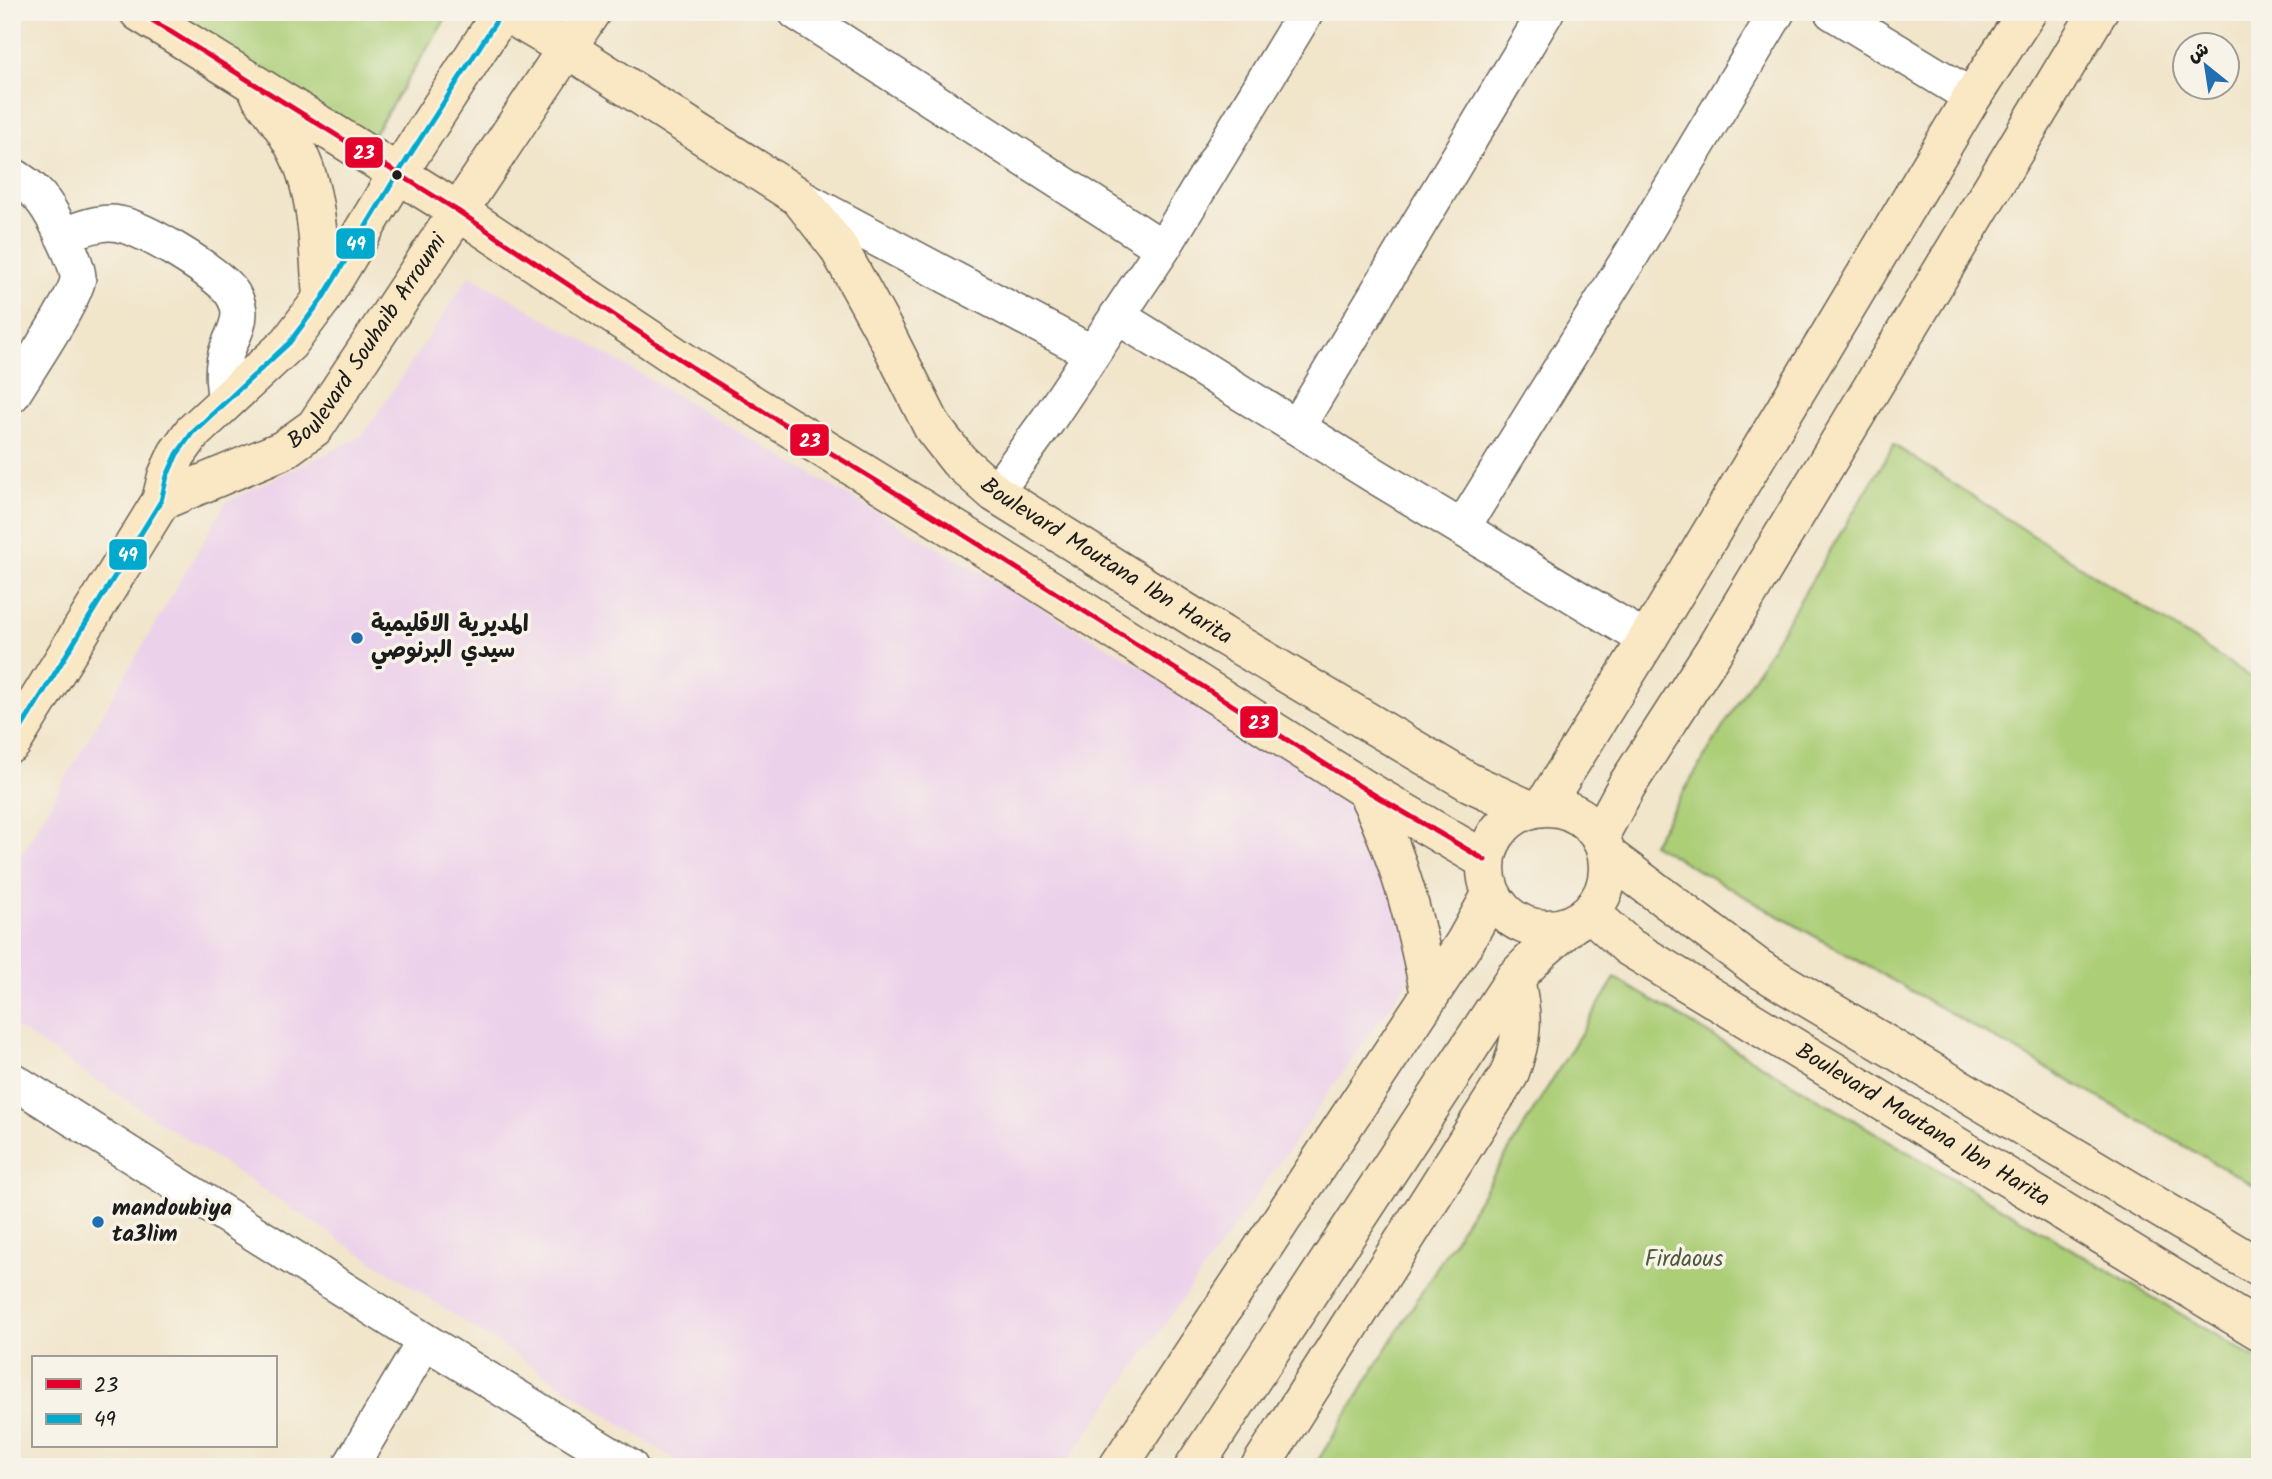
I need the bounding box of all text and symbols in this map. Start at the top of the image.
north arrow [2170,32,2240,102]
text: ش [2182,35,2215,71]
line badge: 23 [344,136,384,169]
text: 23 [353,139,375,169]
unlabelled marker [390,168,404,182]
street label: Boulevard Souhaib Arroumi [280,225,458,459]
line badge: 49 [335,227,376,260]
text: 49 [346,230,366,260]
line badge: 23 [789,423,830,457]
text: 23 [799,427,821,457]
street label: Boulevard Moutana Ibn Harita [971,469,1239,655]
line badge: 49 [108,538,148,571]
text: 49 [118,541,138,571]
place label: المديرية الاقليمية سيدي البرنوصي [371,607,529,670]
marker: المديرية الاقليمية سيدي البرنوصي [349,630,365,646]
line badge: 23 [1239,705,1279,739]
text: 23 [1248,709,1270,739]
street label: Boulevard Moutana Ibn Harita [1788,1034,2057,1217]
place label: mandoubiya ta3lim [112,1191,232,1253]
marker: mandoubiya ta3lim [90,1214,106,1230]
park label: Firdaous [1645,1242,1724,1278]
legend [32,1356,276,1448]
text: 23 [94,1370,118,1403]
text: 49 [94,1404,116,1437]

